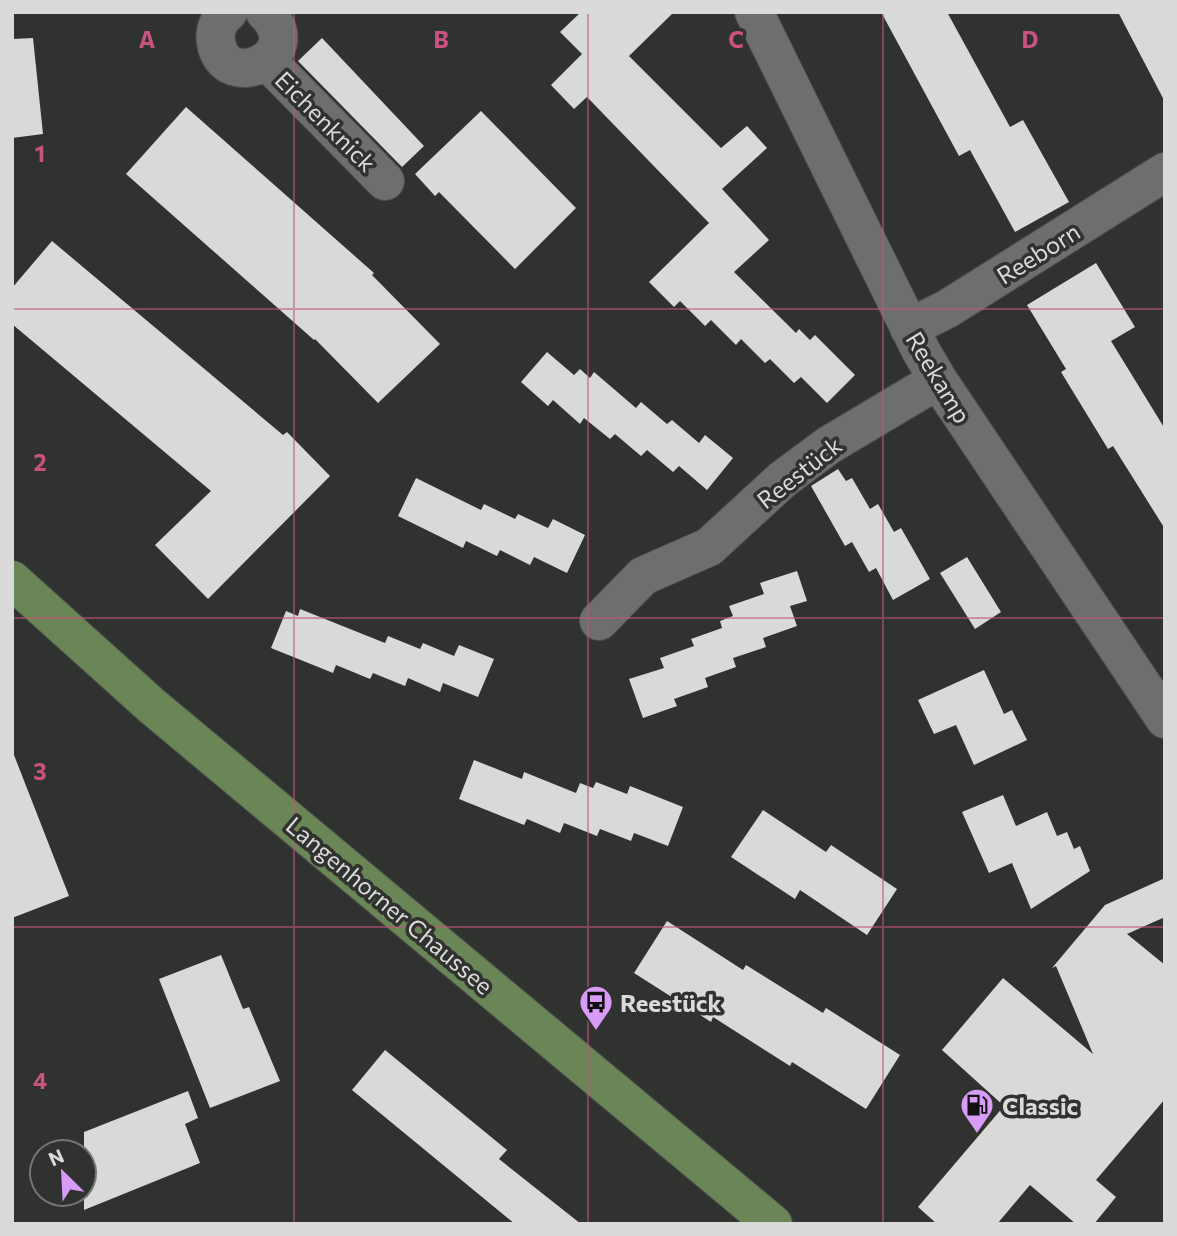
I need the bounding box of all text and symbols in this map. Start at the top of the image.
text: A [139,25,156,53]
text: B [433,25,449,53]
text: C [728,25,744,53]
text: D [1022,25,1039,53]
street label: Eichenknick [270,65,382,177]
text: 1 [35,139,45,167]
street label: Reeborn [991,216,1085,290]
street label: Reekamp [900,326,978,428]
street label: Reestück [751,430,847,514]
text: 2 [33,448,47,476]
text: 3 [33,757,47,785]
street label: Langenhorner Chaussee [281,810,499,1000]
bus stop icon: Reestück [577,983,615,1032]
place label: Reestück [620,988,721,1017]
text: 4 [33,1066,47,1094]
fuel station icon: Classic [958,1086,996,1135]
place label: Classic [1002,1091,1078,1120]
north arrow [28,1138,98,1208]
text: N [45,1144,67,1170]

